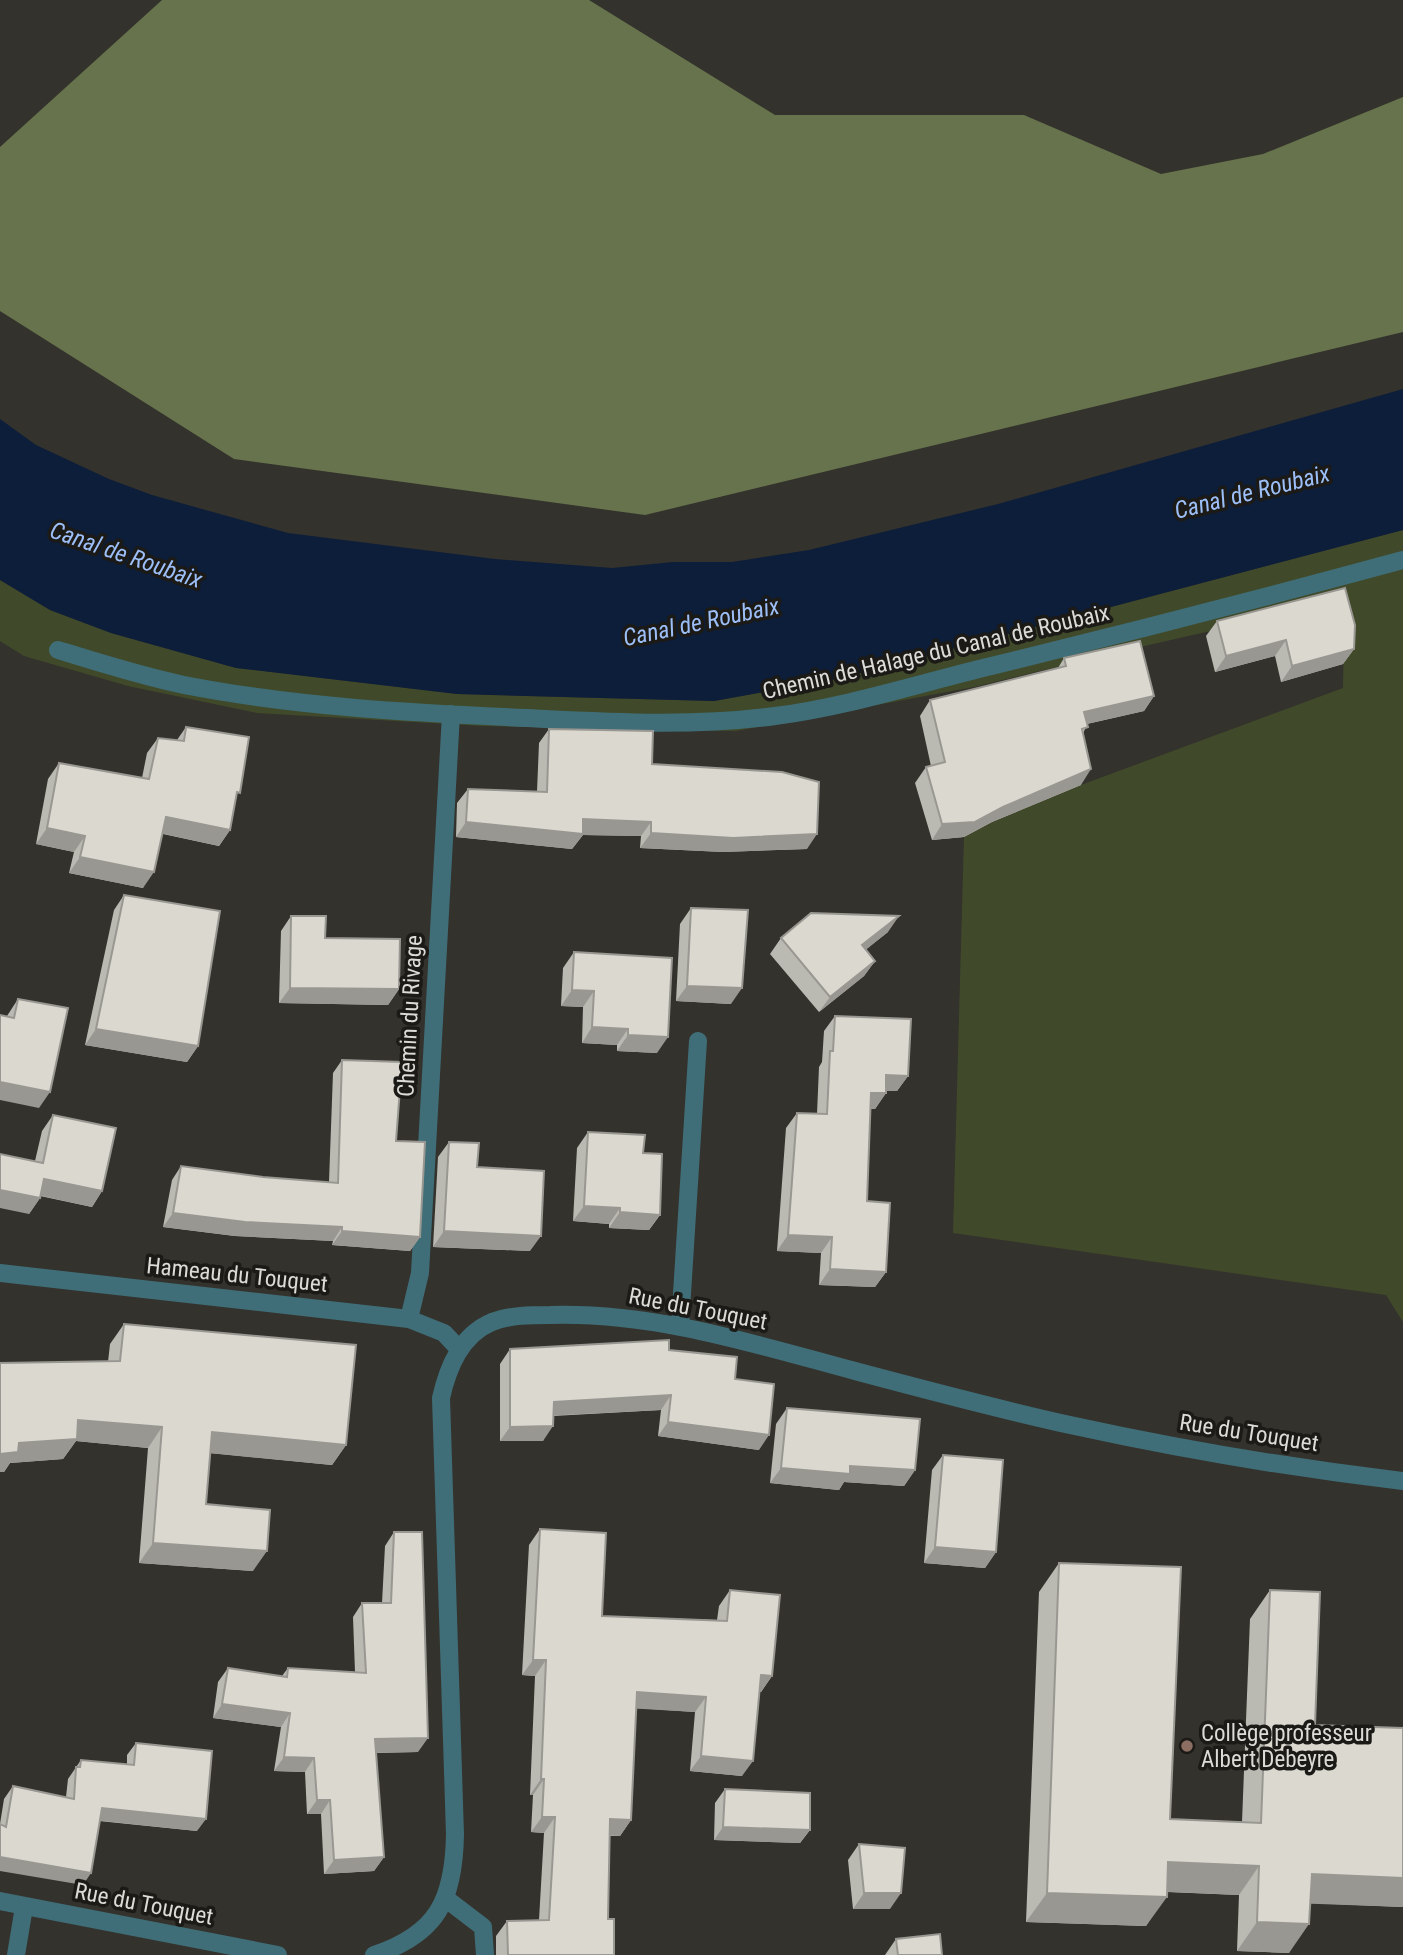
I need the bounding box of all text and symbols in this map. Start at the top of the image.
water label: Canal de Roubaix [1171,459,1333,525]
water label: Canal de Roubaix [46,516,206,594]
water label: Canal de Roubaix [620,592,782,652]
street label: Chemin de Halage du Canal de Roubaix [760,599,1112,705]
street label: Chemin du Rivage [392,934,428,1098]
street label: Hameau du Touquet [145,1252,329,1298]
street label: Rue du Touquet [626,1282,770,1336]
street label: Rue du Touquet [1178,1409,1320,1457]
place label: Collège professeur Albert Debeyre [1201,1720,1372,1773]
marker: Collège professeur Albert Debeyre [1179,1738,1195,1754]
street label: Rue du Touquet [72,1877,216,1931]

